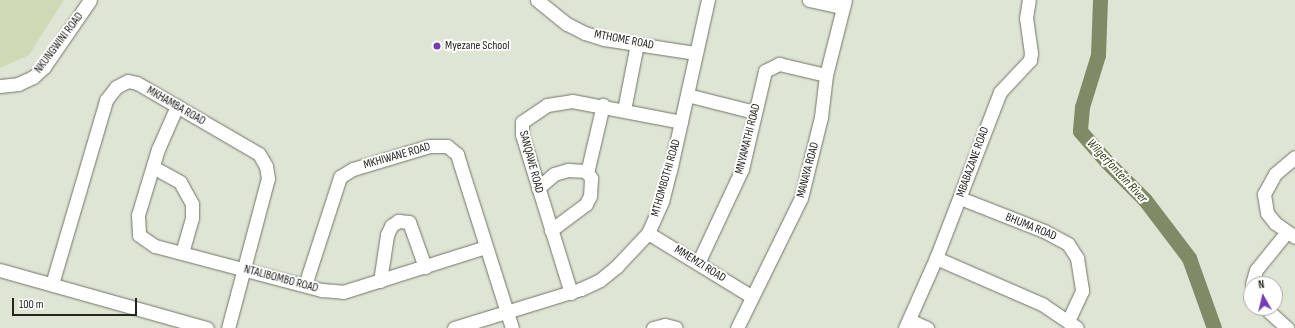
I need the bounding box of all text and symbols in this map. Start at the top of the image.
street label: NKUNGWINI ROAD [31,10,87,76]
street label: MTHOME ROAD [593,27,655,53]
place label: Myezane School [445,39,510,53]
marker: Myezane School [432,41,442,51]
street label: MKHAMBA ROAD [144,83,208,129]
street label: MNYAMATHI ROAD [732,102,764,176]
street label: MBABAZANE ROAD [954,125,992,199]
street label: SANQAWE ROAD [516,129,546,195]
water label: Wilgerfontein River [1083,136,1151,206]
street label: MTHOMBOTHI ROAD [648,138,684,218]
street label: MKHIWANE ROAD [362,140,432,172]
street label: MANAYA ROAD [794,141,822,199]
street label: BHUMA ROAD [1003,210,1059,244]
street label: MMEMZI ROAD [672,243,728,285]
street label: NTALIBOMBO ROAD [242,262,320,296]
north arrow [1243,276,1283,316]
text: N [1258,278,1265,291]
scale bar [14,290,139,316]
text: 100 m [19,297,44,312]

